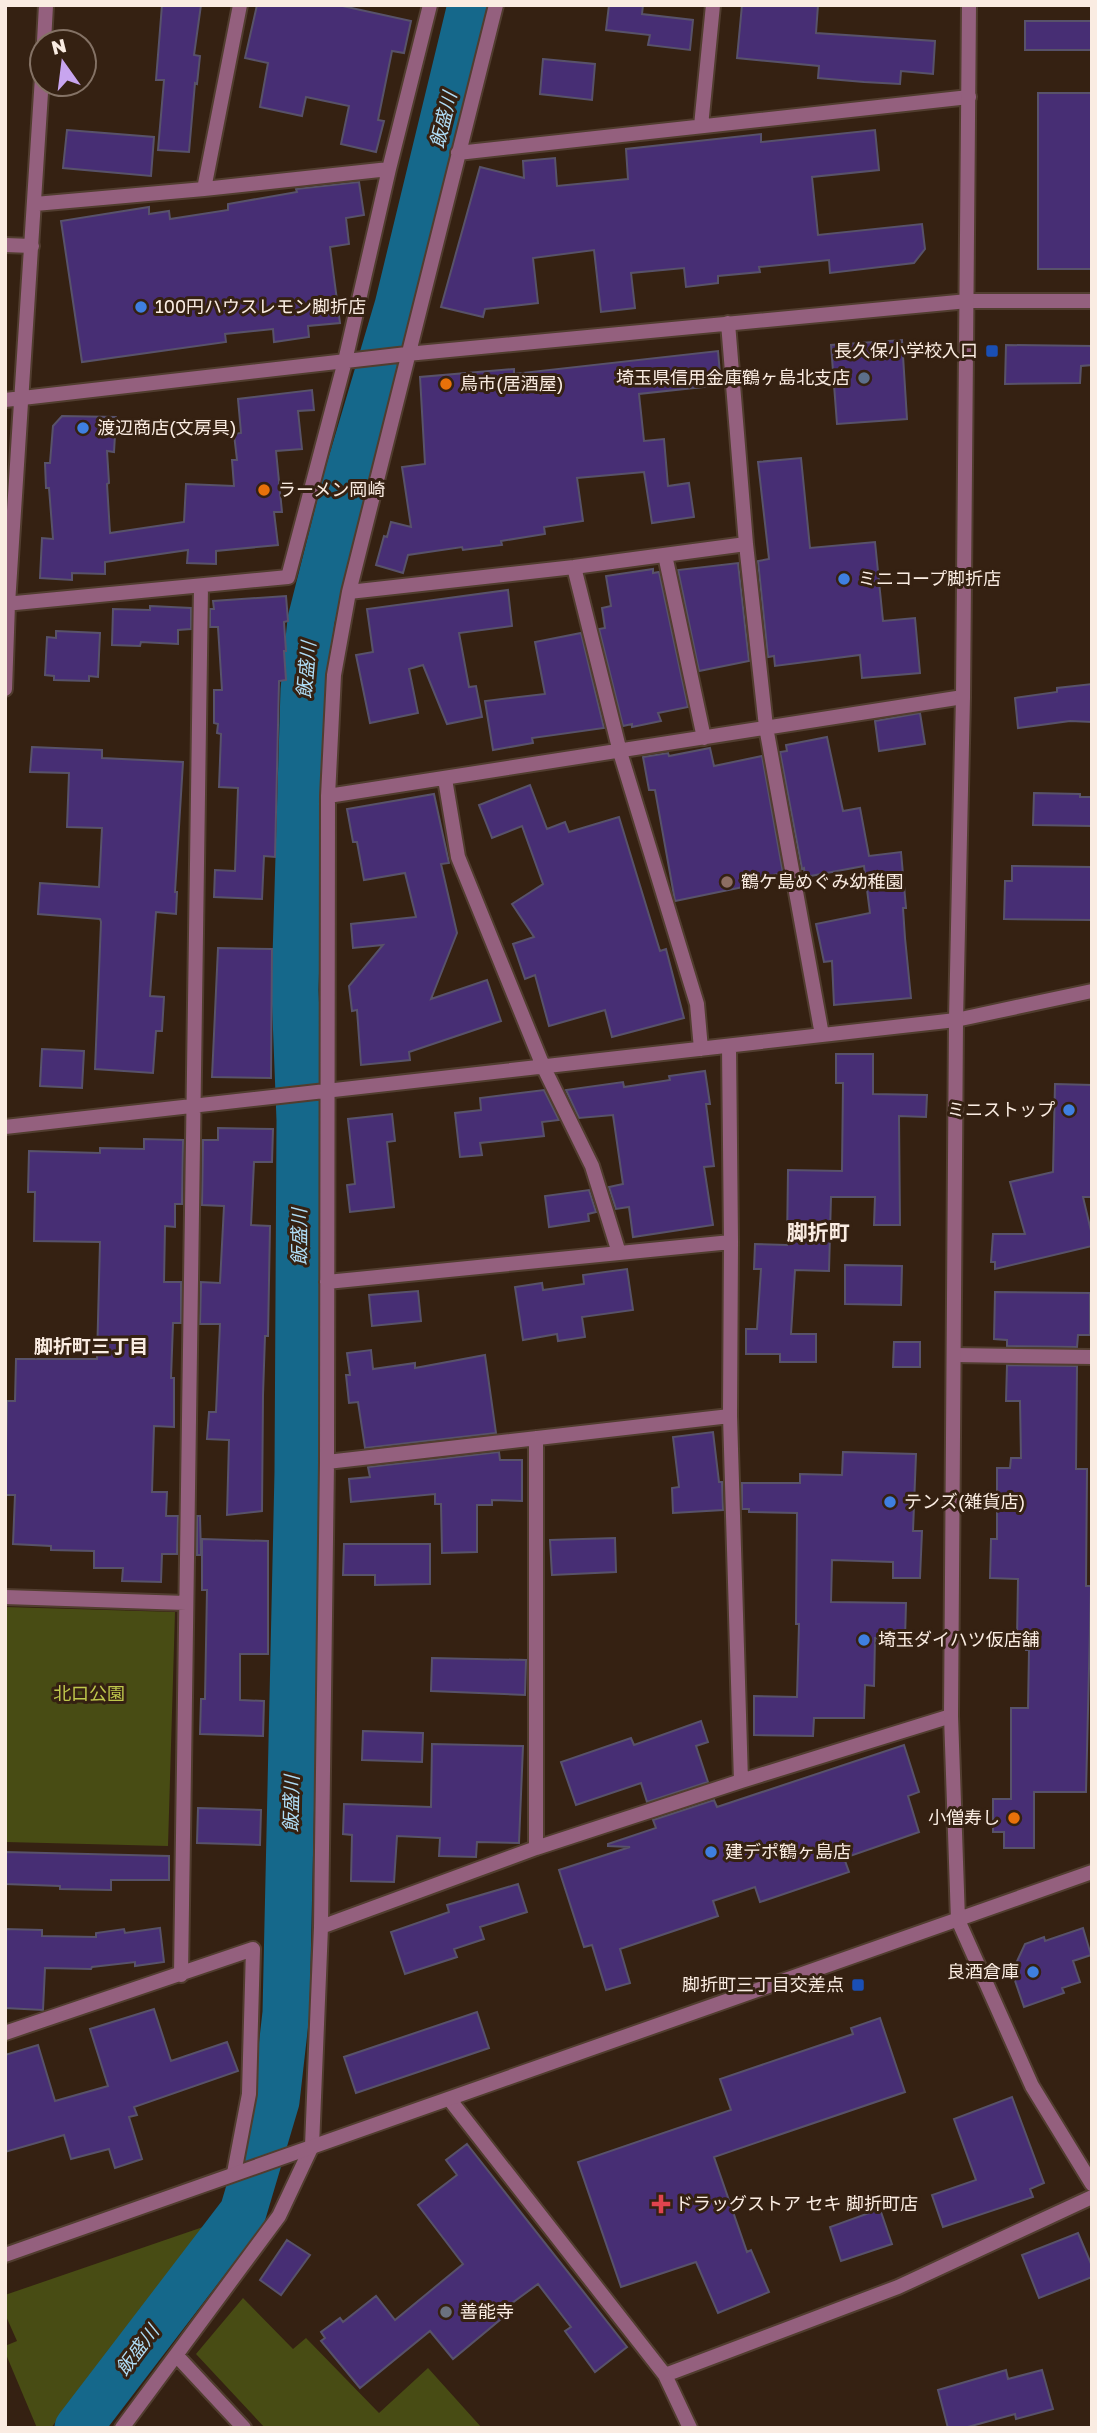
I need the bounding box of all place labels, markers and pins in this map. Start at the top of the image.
place label: 100円ハウスレモン脚折店 [155,295,366,317]
marker: 100円ハウスレモン脚折店 [133,299,149,315]
place label: 長久保小学校入口 [834,339,978,361]
marker: 長久保小学校入口 [984,343,1000,359]
place label: 埼玉県信用金庫鶴ヶ島北支店 [616,366,850,388]
marker: 埼玉県信用金庫鶴ヶ島北支店 [856,370,872,386]
place label: 鳥市(居酒屋) [460,372,564,394]
marker: 鳥市(居酒屋) [438,376,454,392]
place label: 渡辺商店(文房具) [97,416,237,438]
marker: 渡辺商店(文房具) [75,420,91,436]
place label: ラーメン岡崎 [278,478,385,500]
marker: ラーメン岡崎 [256,482,272,498]
place label: ミニコープ脚折店 [858,567,1001,589]
marker: ミニコープ脚折店 [836,571,852,587]
place label: 鶴ケ島めぐみ幼稚園 [741,870,904,892]
marker: 鶴ケ島めぐみ幼稚園 [719,874,735,890]
place label: ミニストップ [947,1098,1055,1120]
marker: ミニストップ [1061,1102,1077,1118]
place label: テンズ(雑貨店) [904,1490,1025,1512]
marker: テンズ(雑貨店) [882,1494,898,1510]
place label: 埼玉ダイハツ仮店舗 [878,1628,1040,1650]
marker: 埼玉ダイハツ仮店舗 [856,1632,872,1648]
place label: 小僧寿し [928,1806,1000,1828]
marker: 小僧寿し [1006,1810,1022,1826]
place label: 建デポ鶴ヶ島店 [725,1840,851,1862]
marker: 建デポ鶴ヶ島店 [703,1844,719,1860]
place label: 良酒倉庫 [947,1960,1019,1982]
marker: 良酒倉庫 [1025,1964,1041,1980]
place label: 脚折町三丁目交差点 [682,1973,844,1995]
marker: 脚折町三丁目交差点 [850,1977,866,1993]
place label: ドラッグストア セキ 脚折町店 [675,2192,918,2214]
marker: ドラッグストア セキ 脚折町店 [653,2196,669,2212]
place label: 善能寺 [460,2300,514,2322]
marker: 善能寺 [438,2304,454,2320]

